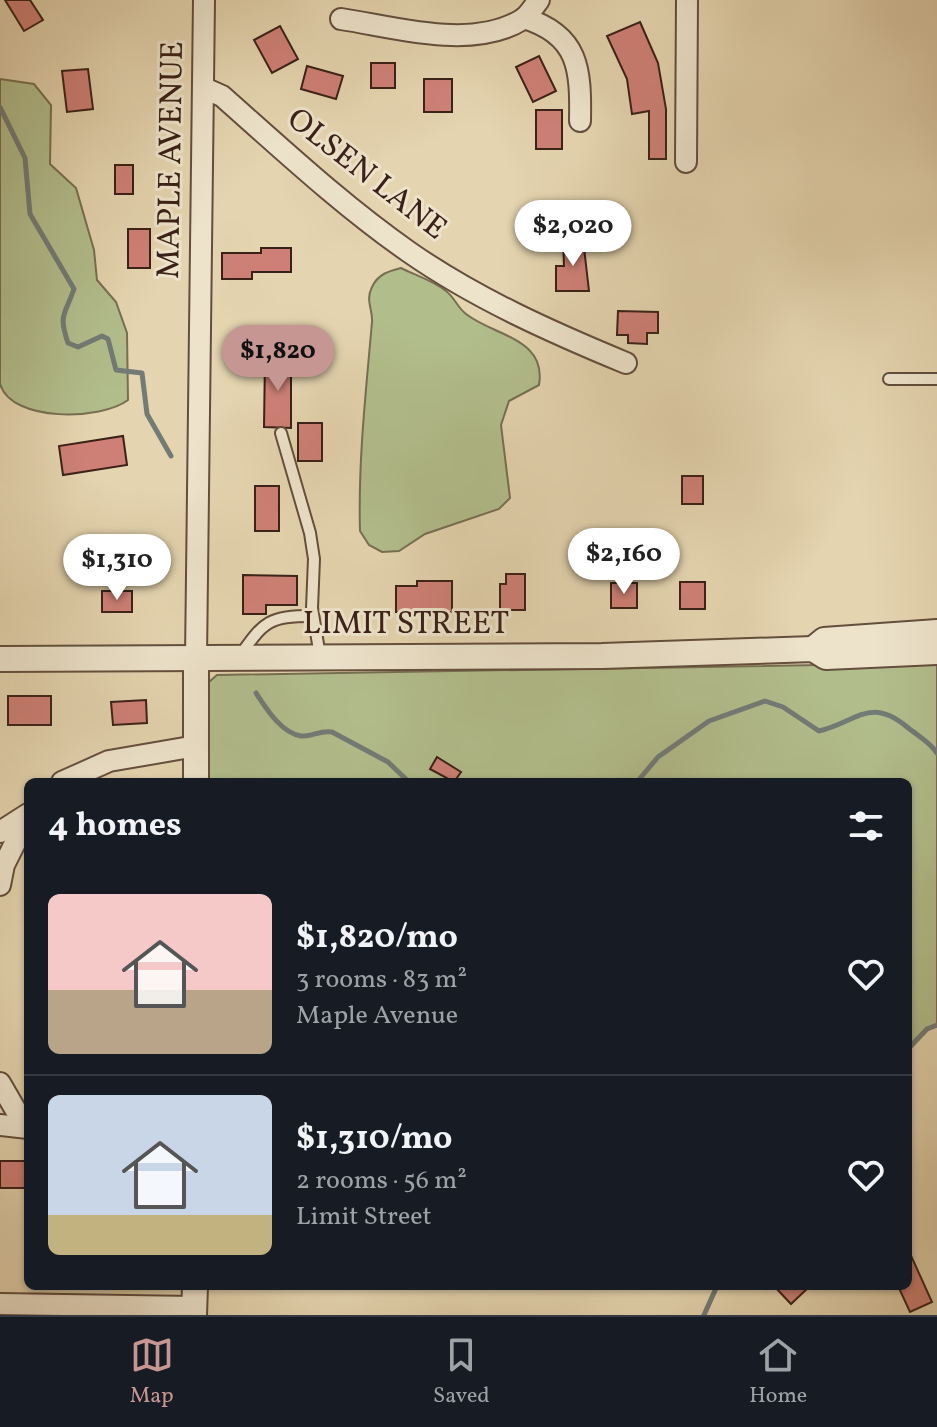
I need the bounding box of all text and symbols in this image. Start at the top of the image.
street label: MAPLE AVENUE [148,41,196,279]
street label: OLSEN LANE [277,99,455,251]
pin: $2,020 [508,200,638,268]
text: $2,020 [533,208,613,244]
pin: $1,820 [213,325,343,393]
text: $1,820 [240,333,316,369]
pin: $2,160 [559,528,689,596]
pin: $1,310 [52,534,182,602]
text: $2,160 [586,536,662,572]
text: $1,310 [81,542,153,578]
street label: LIMIT STREET [303,603,509,647]
text: 4 homes [48,803,182,850]
icon: filters [844,804,888,848]
text: $1,820/mo [296,915,458,962]
icon: home [112,926,208,1022]
icon: heart [844,952,888,996]
text: 3 rooms · 83 m² [296,962,467,998]
text: Maple Avenue [296,998,458,1034]
text: $1,310/mo [296,1116,453,1163]
icon: home [112,1127,208,1223]
icon: heart [844,1153,888,1197]
text: 2 rooms · 56 m² [296,1163,467,1199]
text: Limit Street [296,1199,432,1235]
tab: Map [130,1333,174,1412]
tab: Saved [433,1333,490,1412]
tab: Home [749,1333,807,1412]

